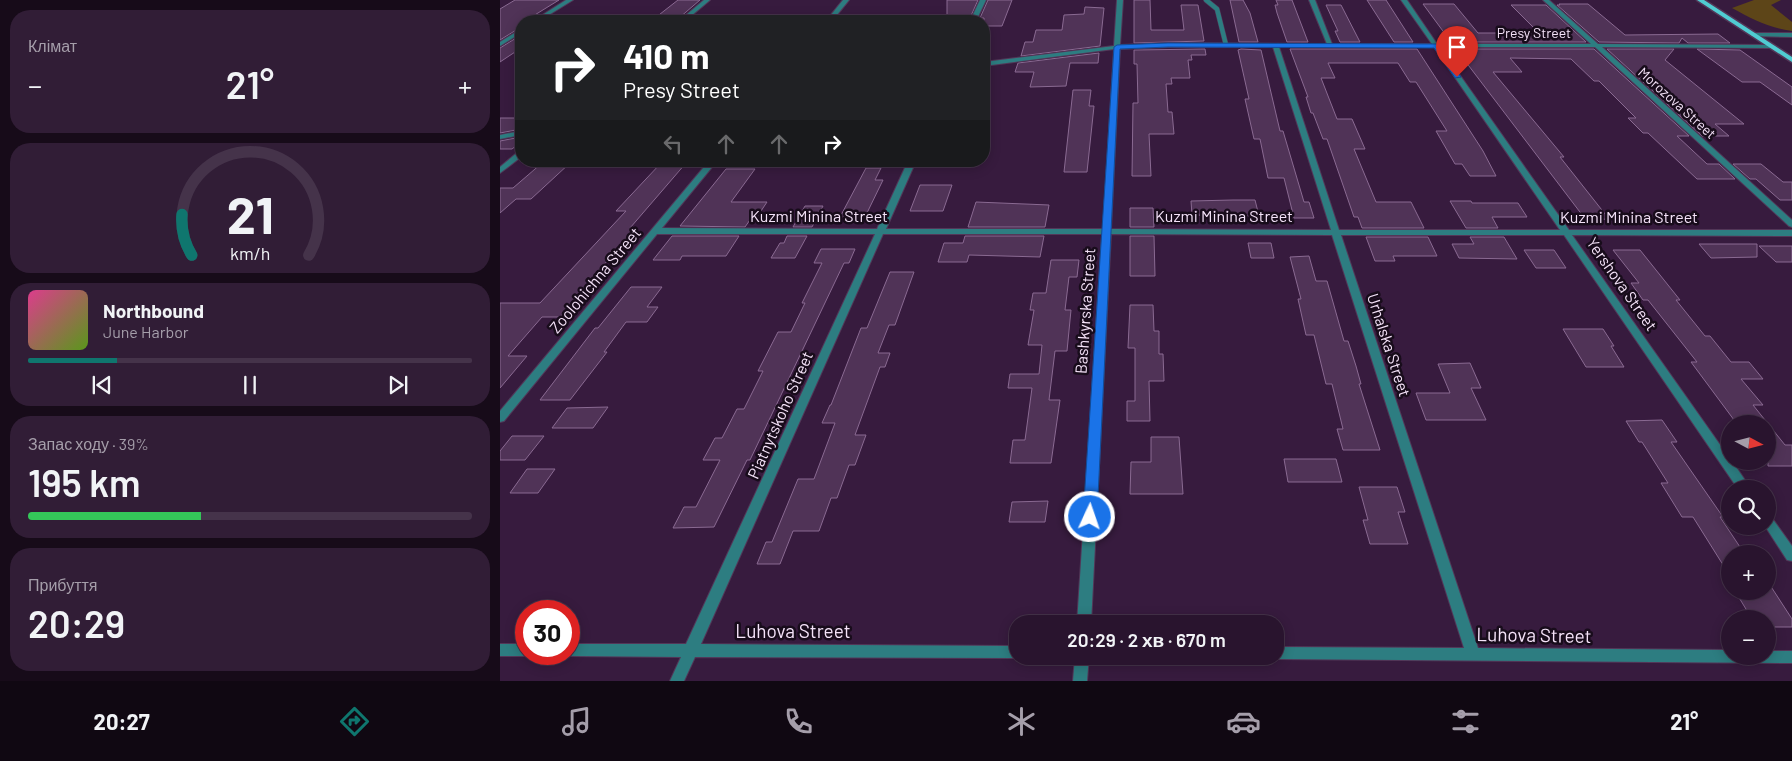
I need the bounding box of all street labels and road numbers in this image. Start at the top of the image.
street label: Presy Street [1497,24,1571,41]
street label: Morozova Street [1635,63,1720,142]
street label: Kuzmi Minina Street [750,206,888,225]
street label: Kuzmi Minina Street [1155,206,1293,225]
street label: Kuzmi Minina Street [1560,207,1698,226]
street label: Zoolohichna Street [545,223,644,336]
street label: Yershova Street [1583,233,1662,334]
street label: Bashkyrska Street [1071,247,1098,375]
street label: Urhalska Street [1364,291,1415,399]
street label: Piatnytskoho Street [743,348,816,481]
street label: Luhova Street [735,619,851,642]
street label: Luhova Street [1476,622,1592,647]

